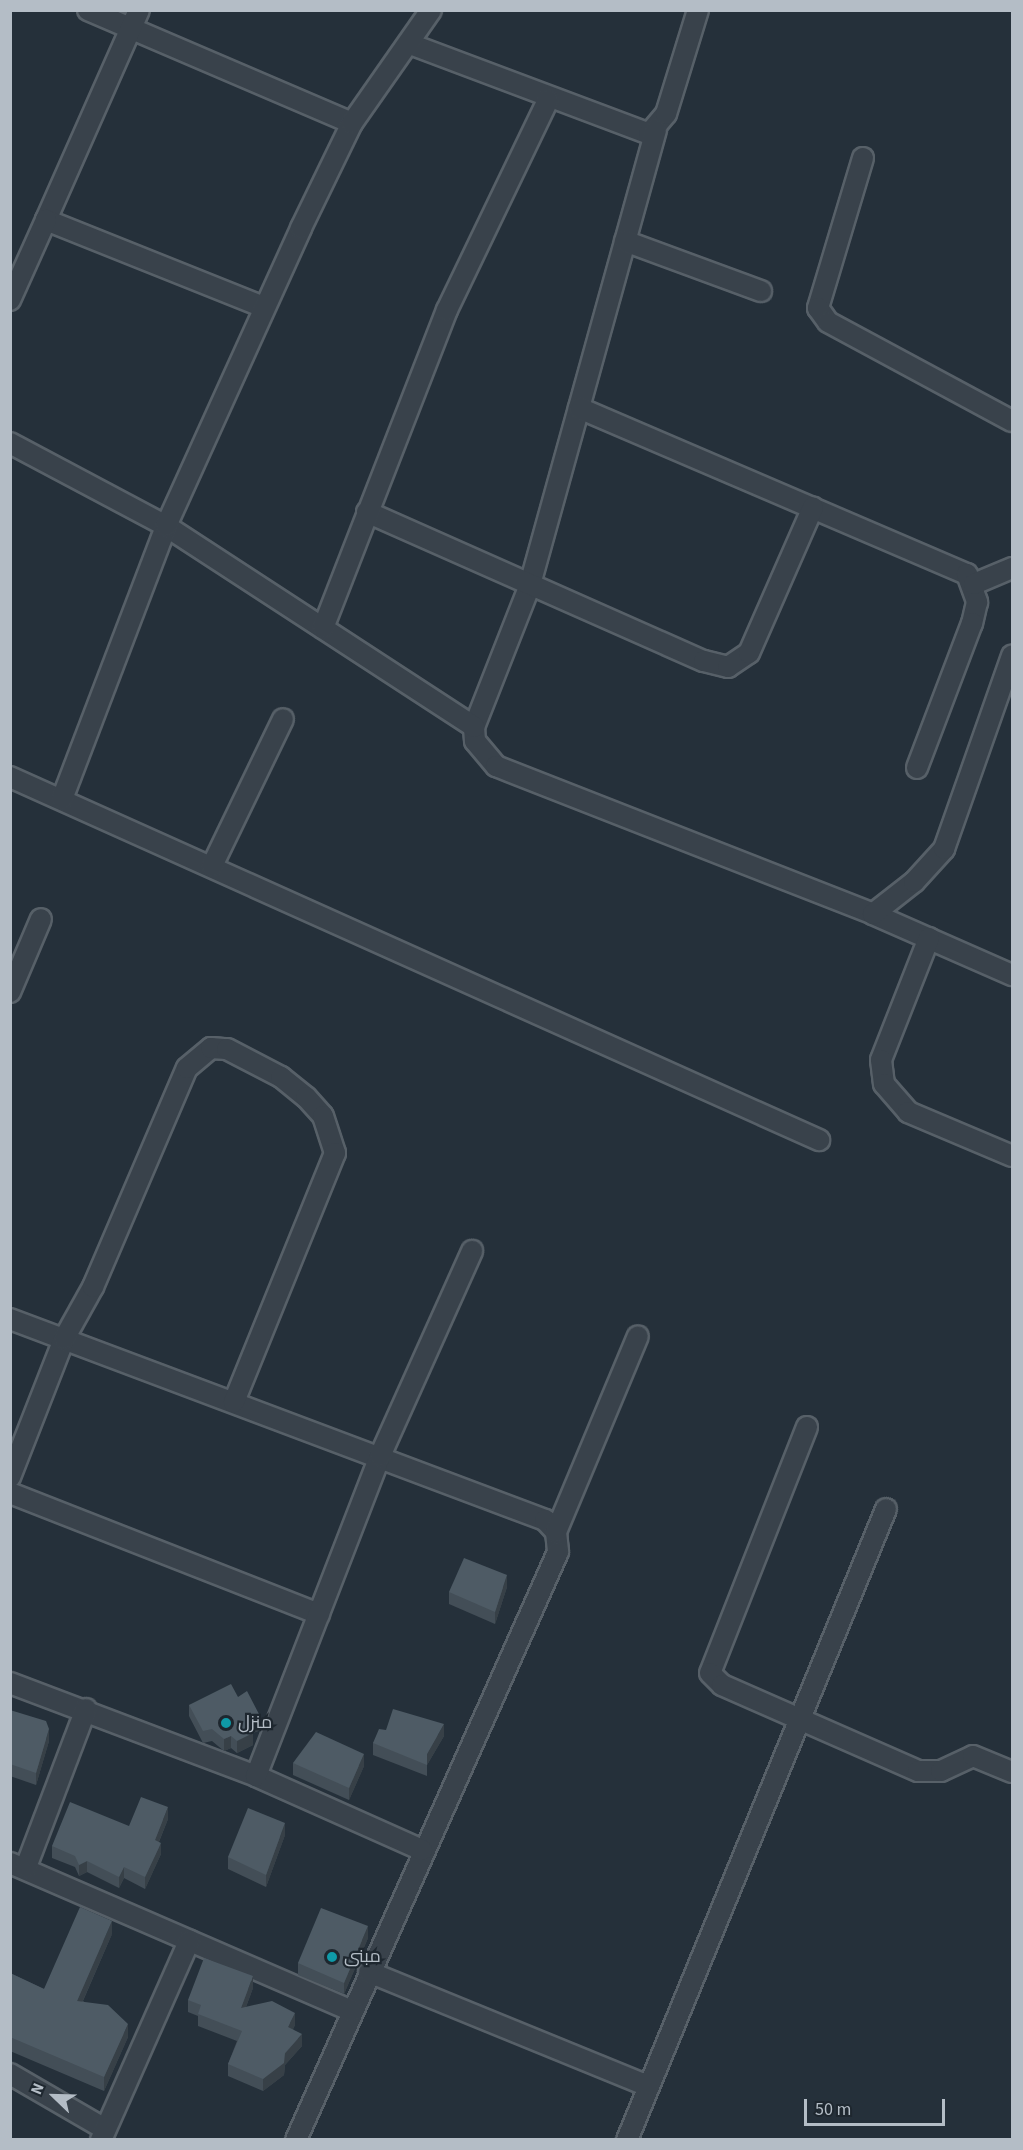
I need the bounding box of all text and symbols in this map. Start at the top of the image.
place label: منزل [238,1712,272,1734]
marker: منزل [219,1716,233,1730]
place label: مبنى [344,1946,381,1968]
marker: مبنى [325,1950,339,1964]
north arrow [24,2066,84,2126]
text: N [25,2080,50,2098]
scale bar [807,2087,948,2125]
text: 50 m [815,2097,851,2122]

